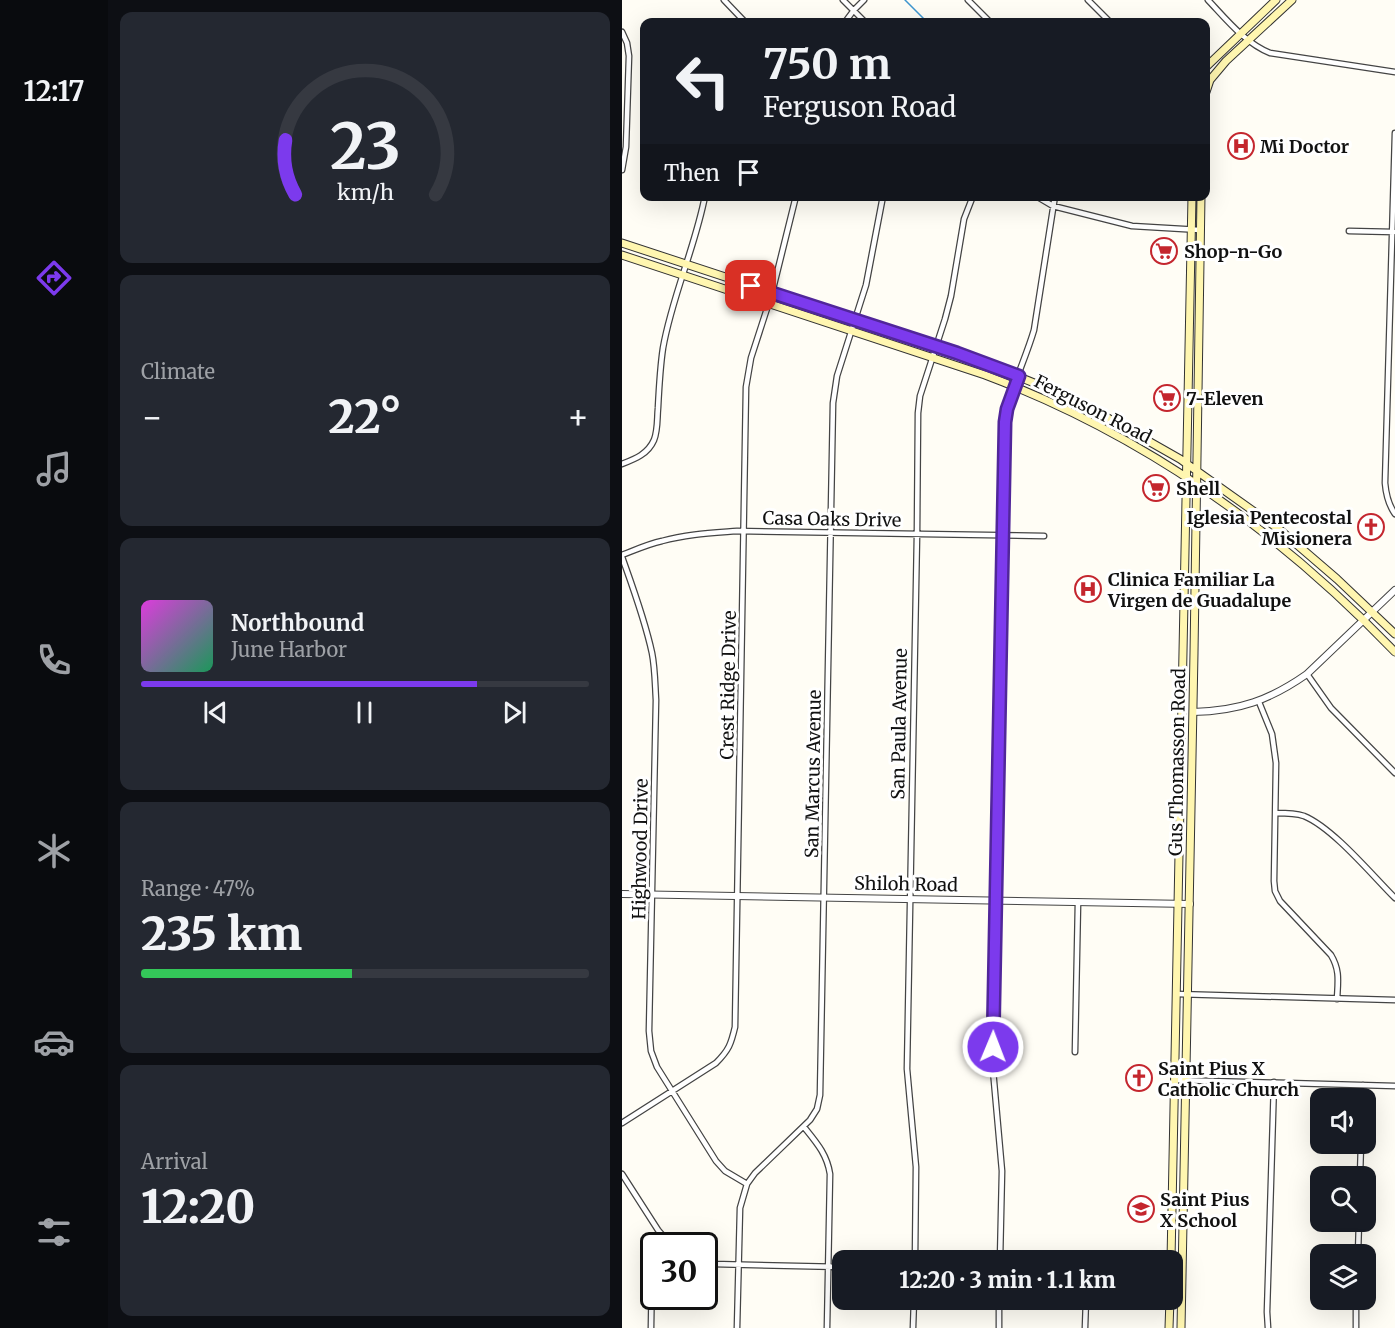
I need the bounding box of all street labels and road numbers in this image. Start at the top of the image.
street label: Ferguson Road [1030,370,1156,449]
street label: Casa Oaks Drive [763,506,901,532]
street label: Crest Ridge Drive [715,610,741,760]
street label: San Paula Avenue [886,648,912,800]
street label: Gus Thomasson Road [1164,668,1190,856]
street label: San Marcus Avenue [800,690,826,858]
street label: Highwood Drive [627,778,653,920]
street label: Shiloh Road [854,872,958,896]

